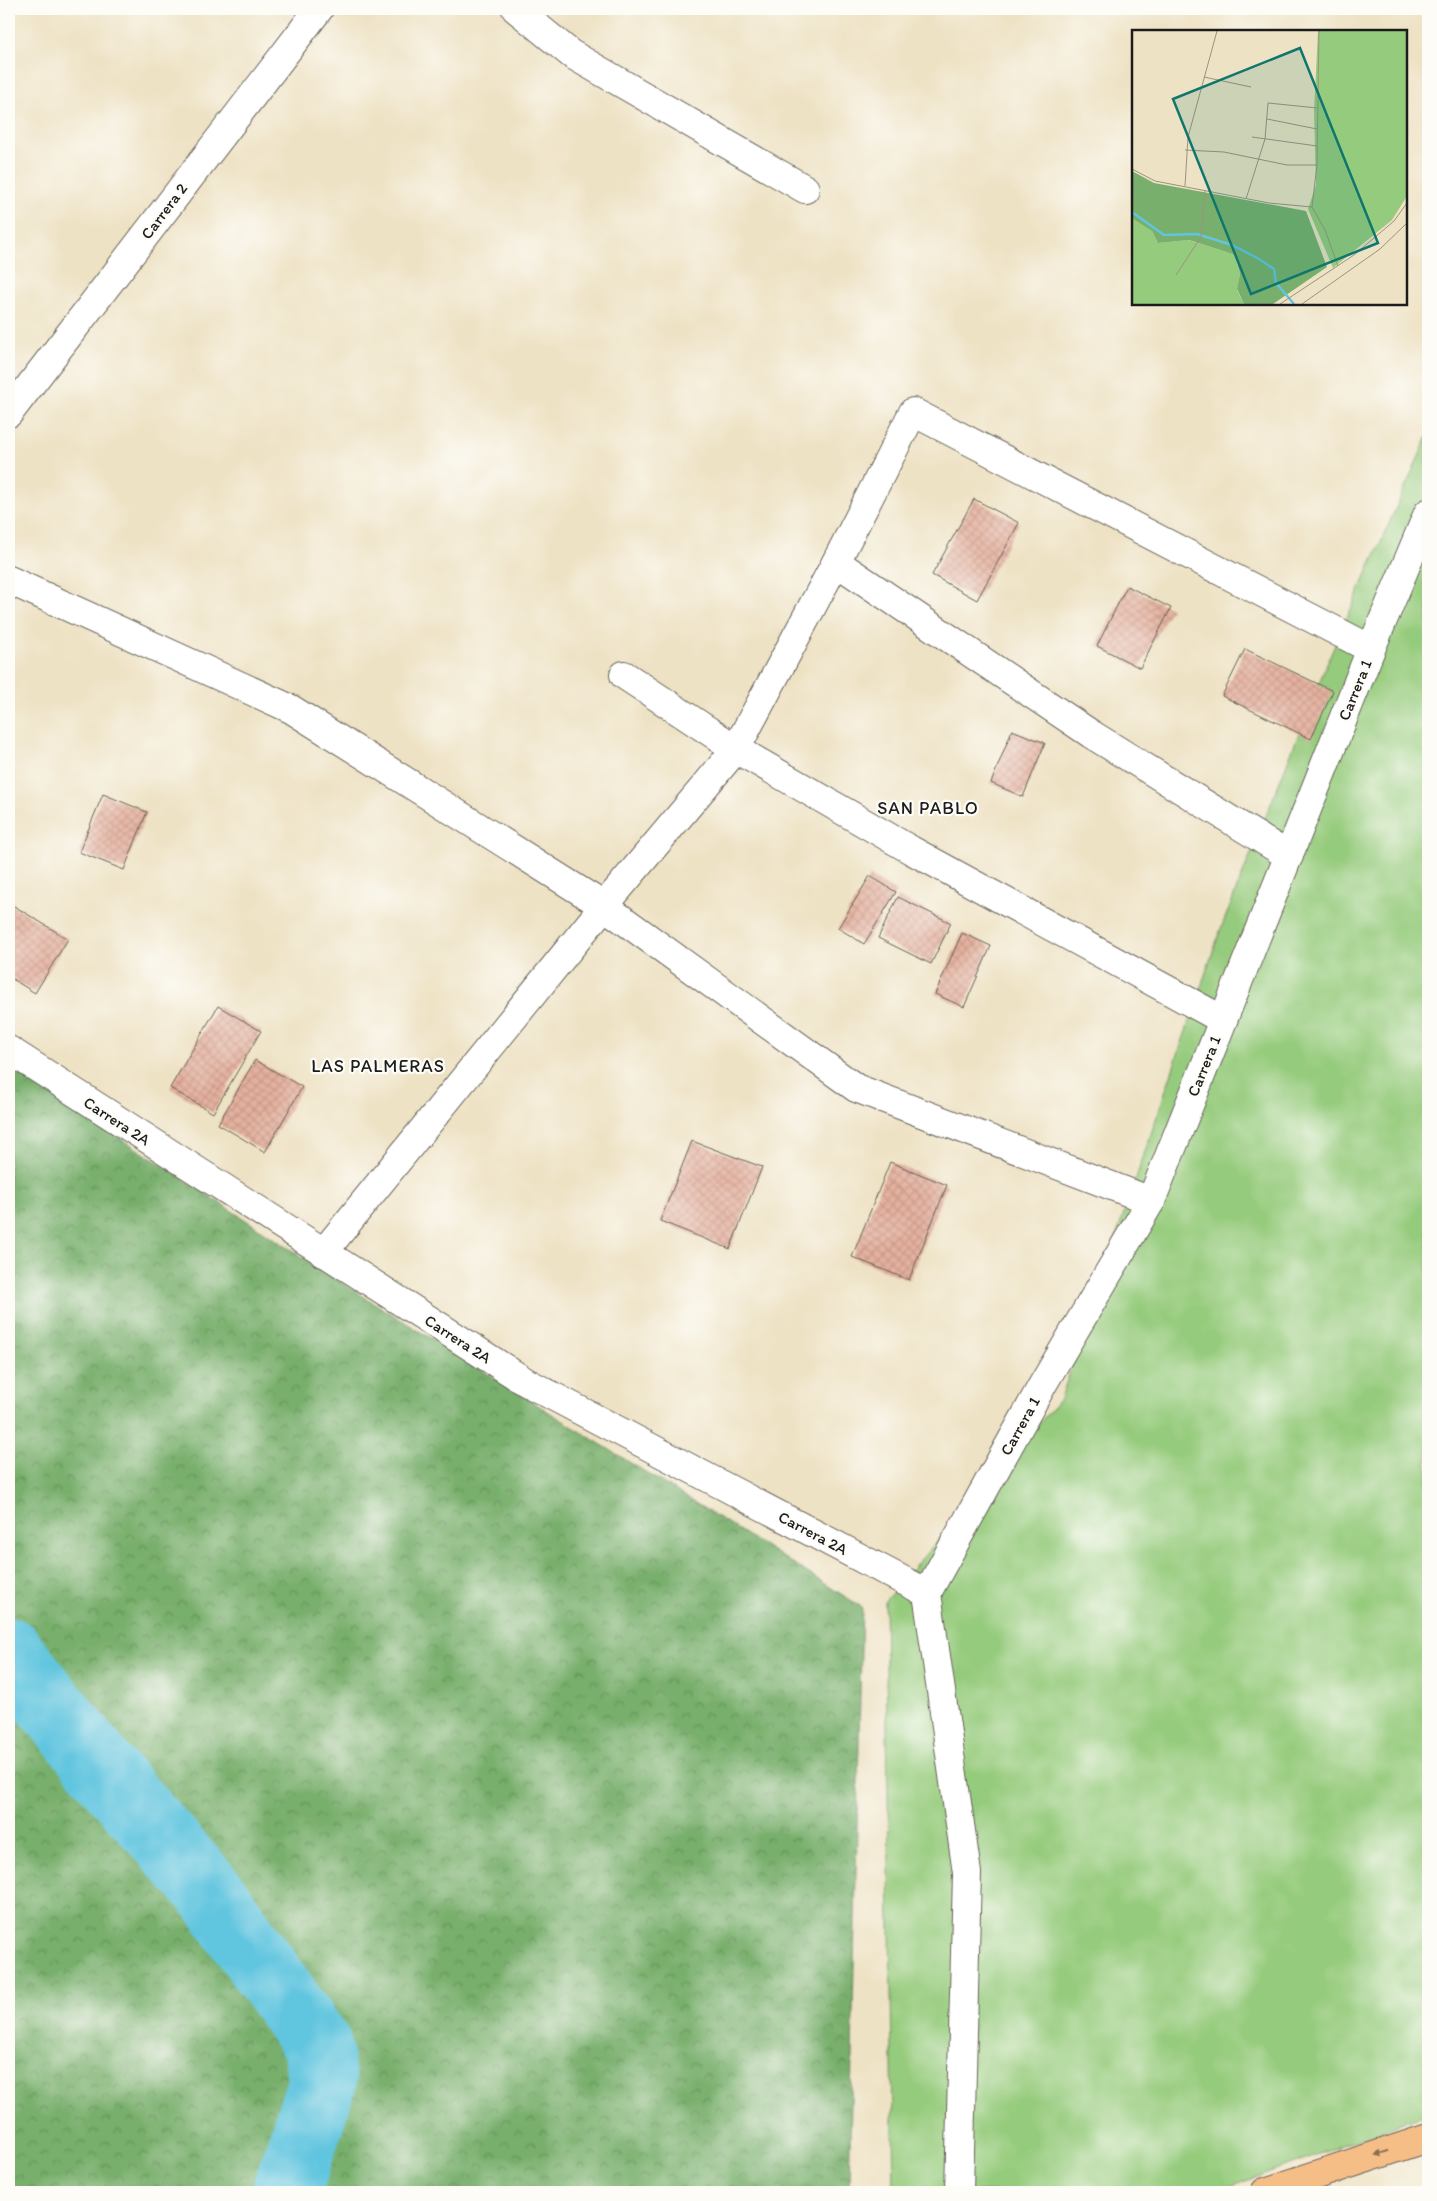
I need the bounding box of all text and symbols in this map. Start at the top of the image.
inset map [1132,30,1407,305]
street label: Carrera 2 [137,179,192,243]
street label: Carrera 1 [1334,656,1376,723]
district label: SAN PABLO [877,797,979,819]
street label: Carrera 1 [1183,1032,1225,1099]
district label: LAS PALMERAS [311,1055,445,1077]
street label: Carrera 2A [80,1092,154,1150]
street label: Carrera 2A [421,1310,495,1368]
street label: Carrera 1 [996,1393,1044,1459]
street label: Carrera 2A [775,1507,851,1559]
one-way arrow [1374,2149,1389,2157]

